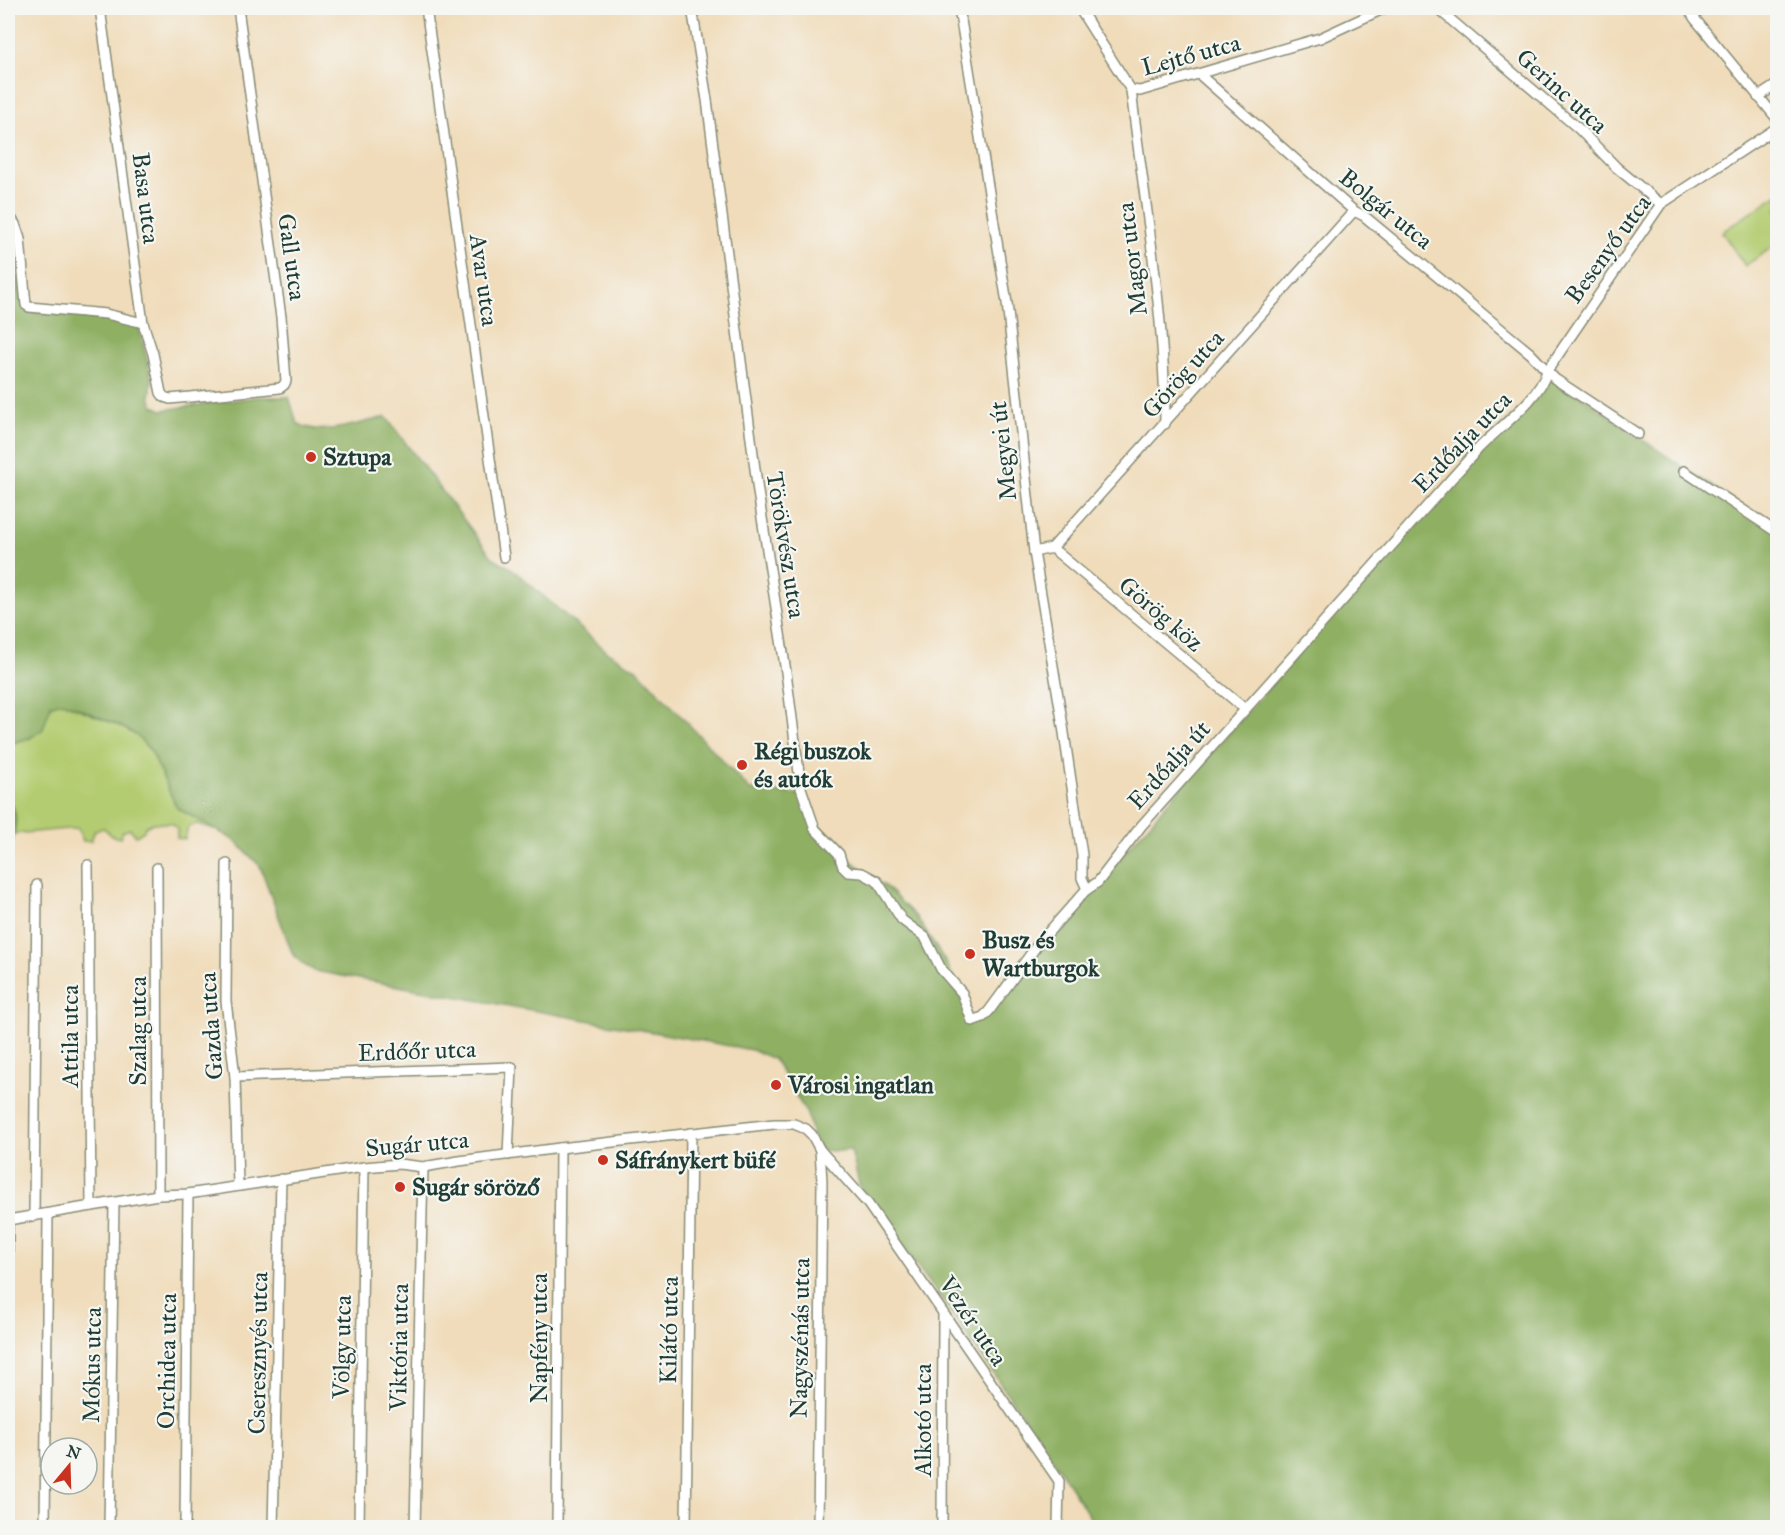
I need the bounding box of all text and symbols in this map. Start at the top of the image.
street label: Lejtő utca [1138,27,1245,83]
street label: Gerinc utca [1510,42,1615,141]
street label: Basa utca [126,151,167,246]
street label: Bolgár utca [1333,162,1439,256]
street label: Besenyő utca [1558,188,1658,309]
street label: Magor utca [1110,200,1154,317]
street label: Gall utca [271,212,313,303]
street label: Avar utca [463,231,505,329]
street label: Görög utca [1135,323,1231,424]
street label: Erdőalja utca [1406,384,1518,499]
street label: Megyei út [983,399,1023,502]
place label: Sztupa [323,442,392,472]
marker: Sztupa [304,450,318,464]
street label: Törökvész utca [760,470,813,621]
street label: Görög köz [1112,570,1210,658]
street label: Erdőalja út [1121,714,1217,816]
place label: Régi buszok és autók [754,736,872,794]
marker: Régi buszok és autók [735,758,749,772]
place label: Busz és Wartburgok [982,925,1100,983]
marker: Busz és Wartburgok [963,947,977,961]
street label: Gazda utca [192,970,230,1081]
street label: Szalag utca [123,975,153,1086]
street label: Attila utca [55,984,85,1088]
street label: Erdőőr utca [357,1034,478,1068]
place label: Városi ingatlan [787,1070,934,1100]
marker: Városi ingatlan [769,1078,783,1092]
street label: Sugár utca [364,1124,471,1163]
place label: Sáfránykert büfé [615,1145,777,1175]
marker: Sáfránykert büfé [596,1153,610,1167]
place label: Sugár söröző [412,1172,540,1202]
marker: Sugár söröző [393,1180,407,1194]
street label: Nagyszénás utca [784,1256,816,1419]
street label: Cseresznyés utca [242,1270,274,1435]
street label: Vezér utca [932,1270,1014,1372]
street label: Napfény utca [524,1272,554,1403]
street label: Kilátó utca [653,1275,685,1384]
street label: Viktória utca [383,1282,415,1412]
street label: Orchidea utca [151,1292,183,1429]
street label: Völgy utca [326,1294,358,1400]
street label: Mókus utca [76,1306,108,1423]
street label: Alkotó utca [908,1362,938,1478]
north arrow [39,1436,99,1496]
text: N [64,1441,84,1464]

